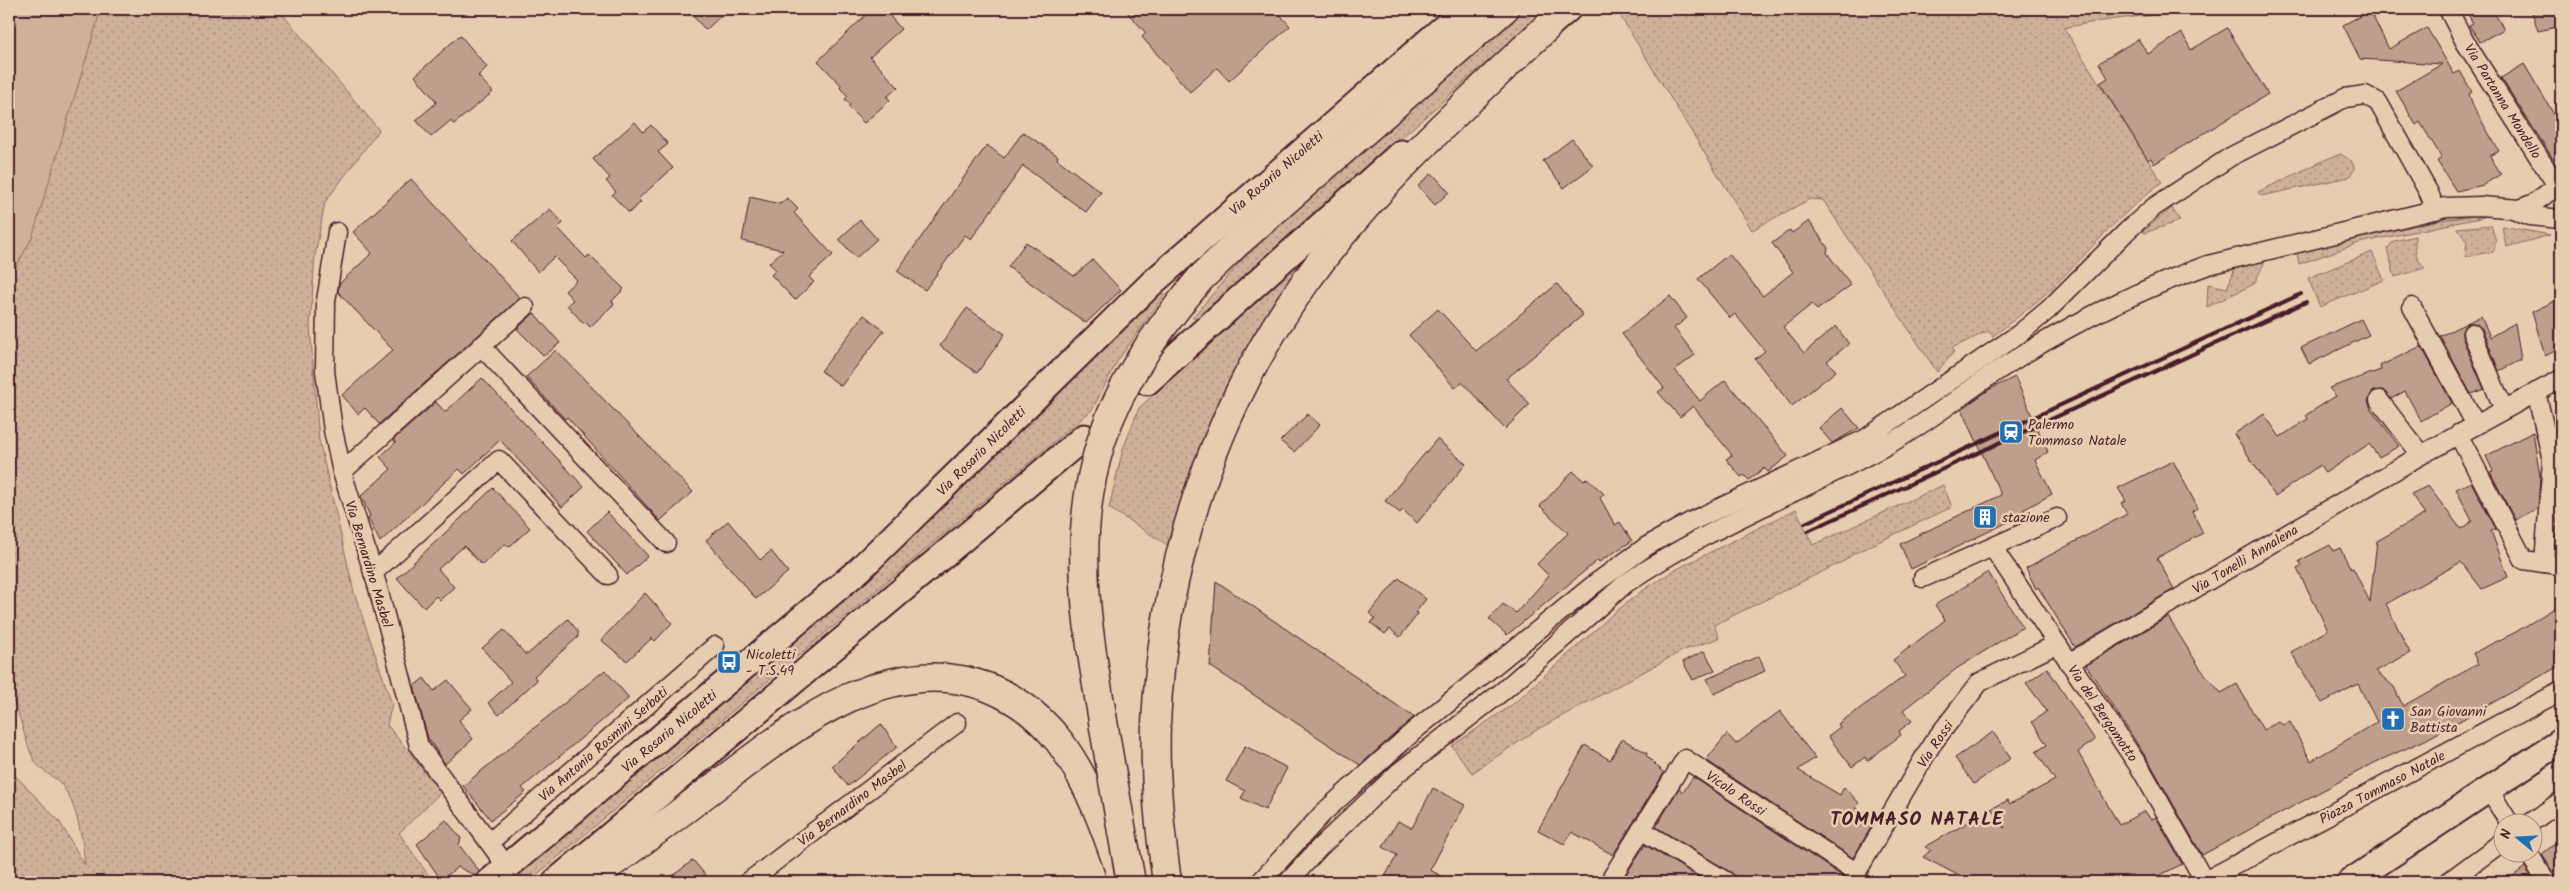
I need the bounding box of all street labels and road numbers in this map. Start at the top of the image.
street label: Via Partanna Mondello [2458,40,2547,163]
street label: Via Rosario Nicoletti [1224,126,1329,221]
street label: Via Rosario Nicoletti [932,401,1032,502]
street label: Via Bernardino Masbel [338,498,398,631]
street label: Via Tonelli Annalena [2188,519,2303,600]
street label: Via del Bergamotto [2061,661,2143,767]
street label: Via Antonio Rosmini Serbati [534,682,674,807]
street label: Via Rosario Nicoletti [617,685,723,779]
street label: Via Rossi [1912,716,1960,773]
street label: Piazza Tommaso Natale [2315,745,2450,831]
street label: Via Bernardino Masbel [793,755,912,852]
street label: Vicolo Rossi [1701,766,1771,822]

